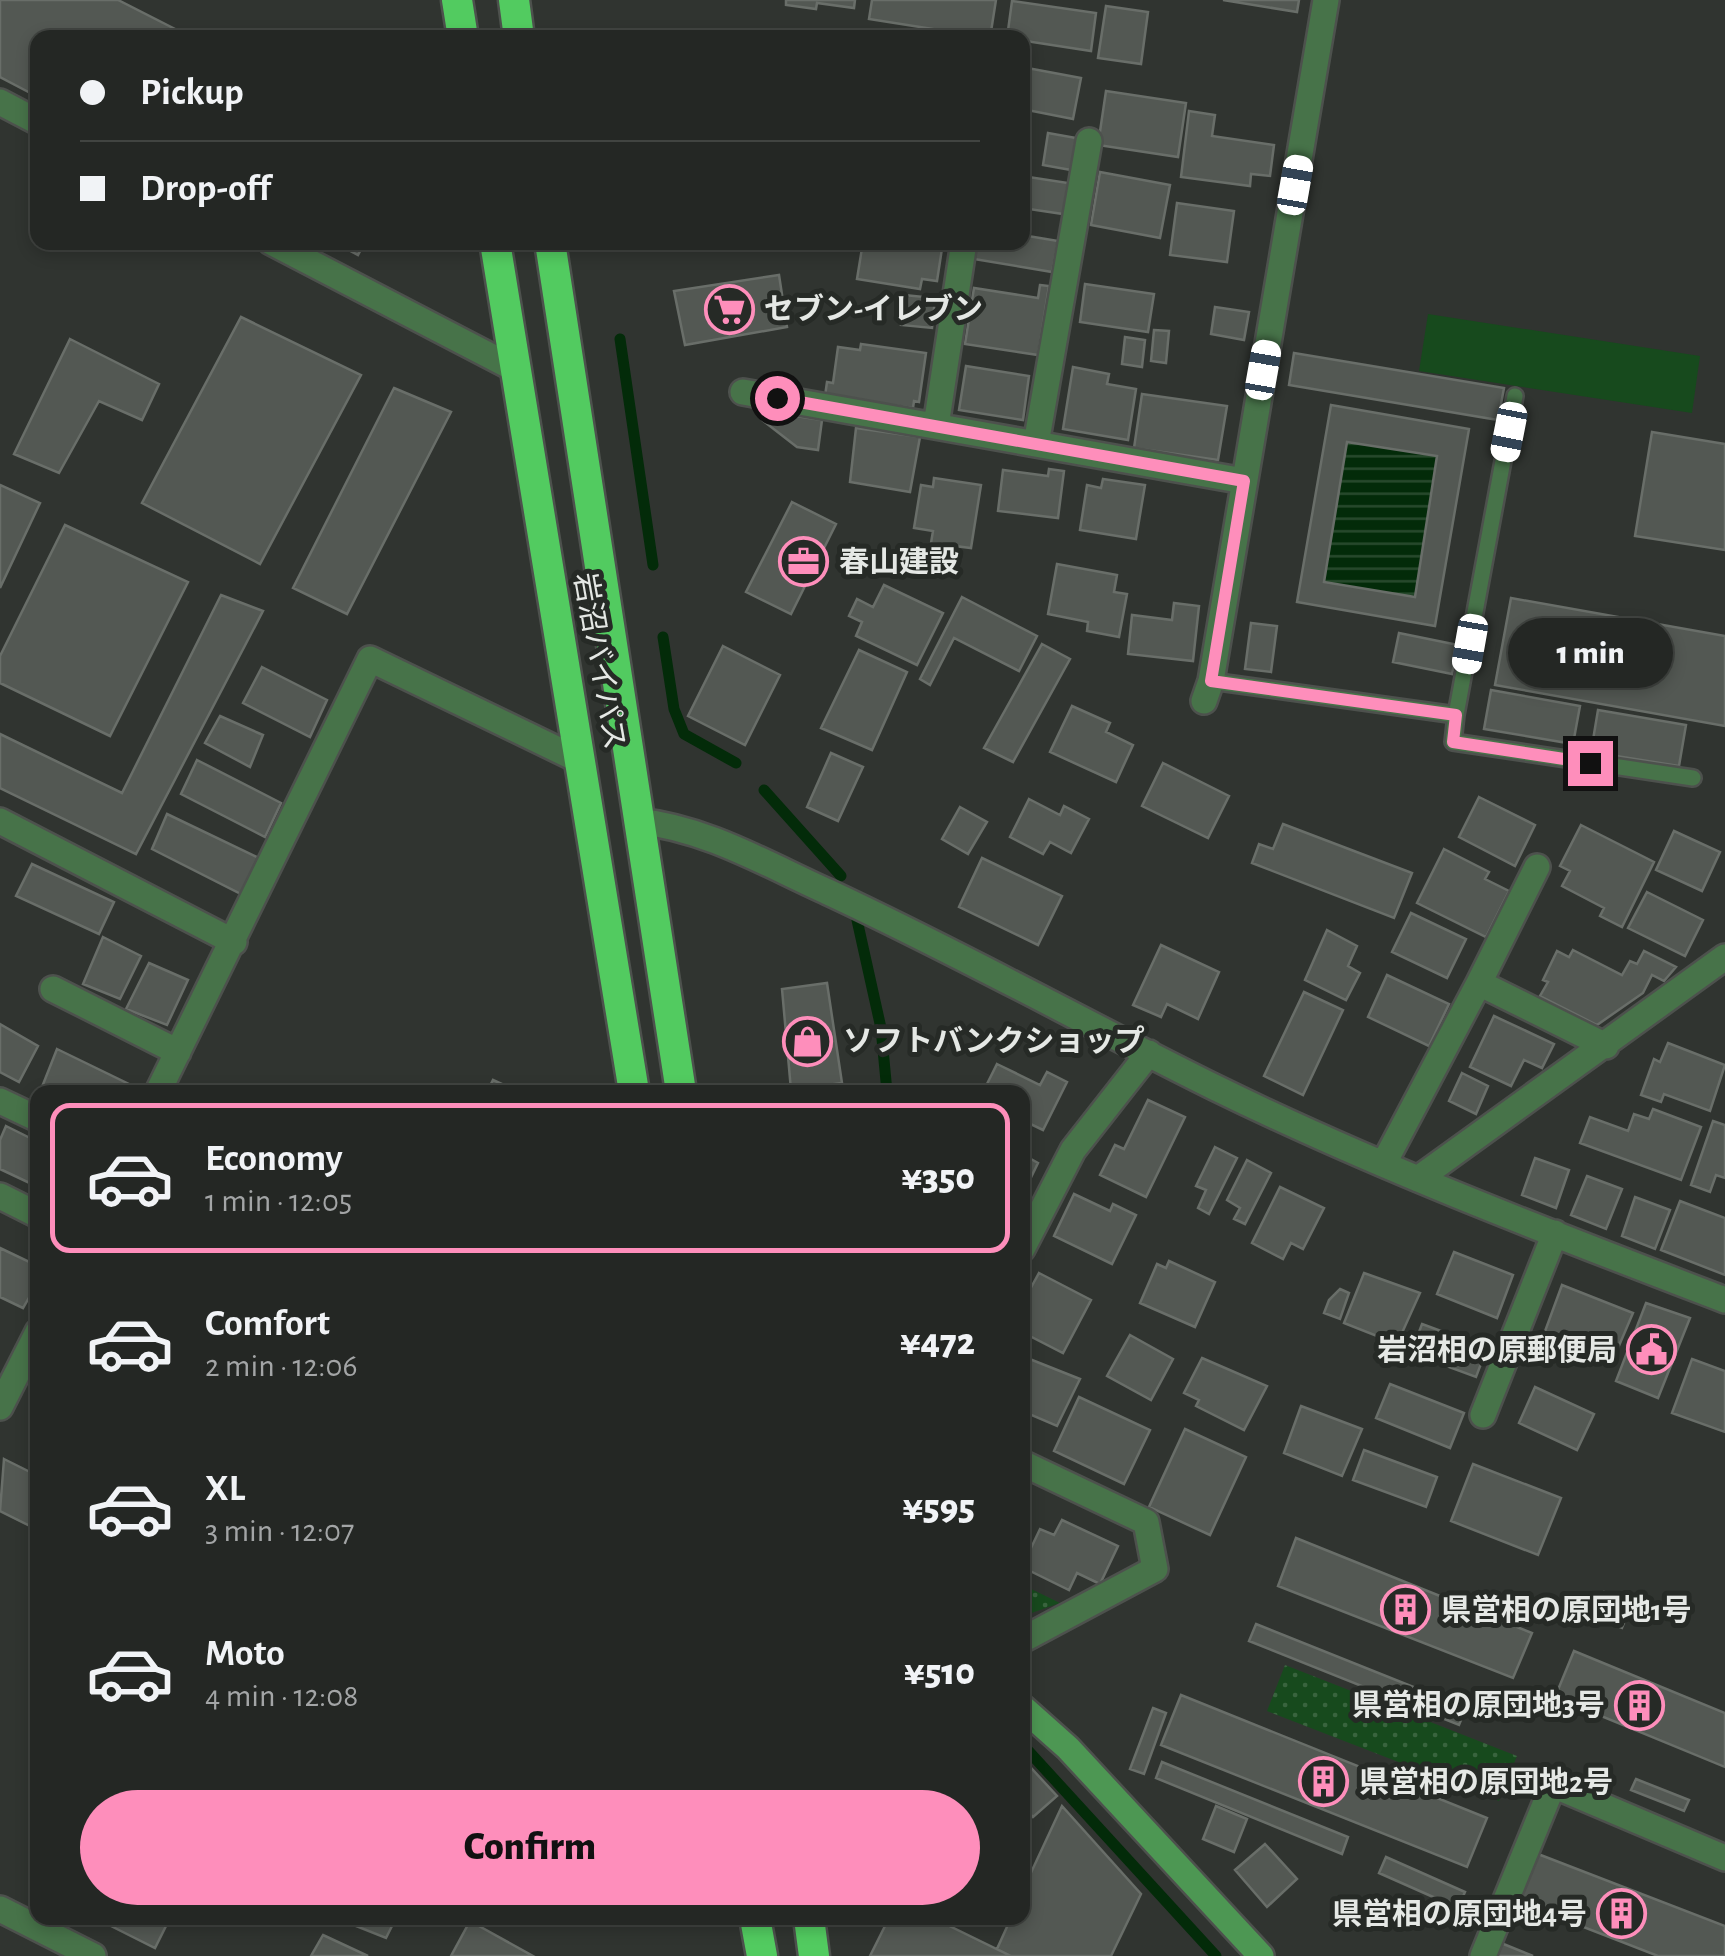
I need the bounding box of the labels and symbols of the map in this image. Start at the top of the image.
car [1275,153,1315,217]
supermarket icon: セブン-イレブン [703,283,755,335]
place label: セブン-イレブン [764,293,983,325]
car [1243,338,1283,402]
route start [755,376,800,421]
car [1489,400,1529,464]
office icon: 春山建設 [778,536,830,588]
place label: 春山建設 [839,546,959,578]
street label: 岩沼バイパス [569,570,631,752]
car [1450,612,1490,676]
callout: 1 min [1508,618,1672,688]
route end [1568,741,1613,786]
shop icon: ソフトバンクショップ [782,1015,834,1067]
place label: ソフトバンクショップ [843,1025,1145,1057]
public building icon: 岩沼相の原郵便局 [1626,1324,1678,1376]
place label: 岩沼相の原郵便局 [1377,1334,1617,1366]
building icon: 県営相の原団地1号 [1380,1584,1432,1636]
place label: 県営相の原団地1号 [1441,1594,1692,1626]
building icon: 県営相の原団地3号 [1614,1679,1666,1731]
place label: 県営相の原団地3号 [1352,1689,1605,1721]
building icon: 県営相の原団地2号 [1298,1756,1350,1808]
place label: 県営相の原団地2号 [1359,1766,1613,1798]
building icon: 県営相の原団地4号 [1596,1888,1648,1940]
place label: 県営相の原団地4号 [1332,1898,1587,1930]

